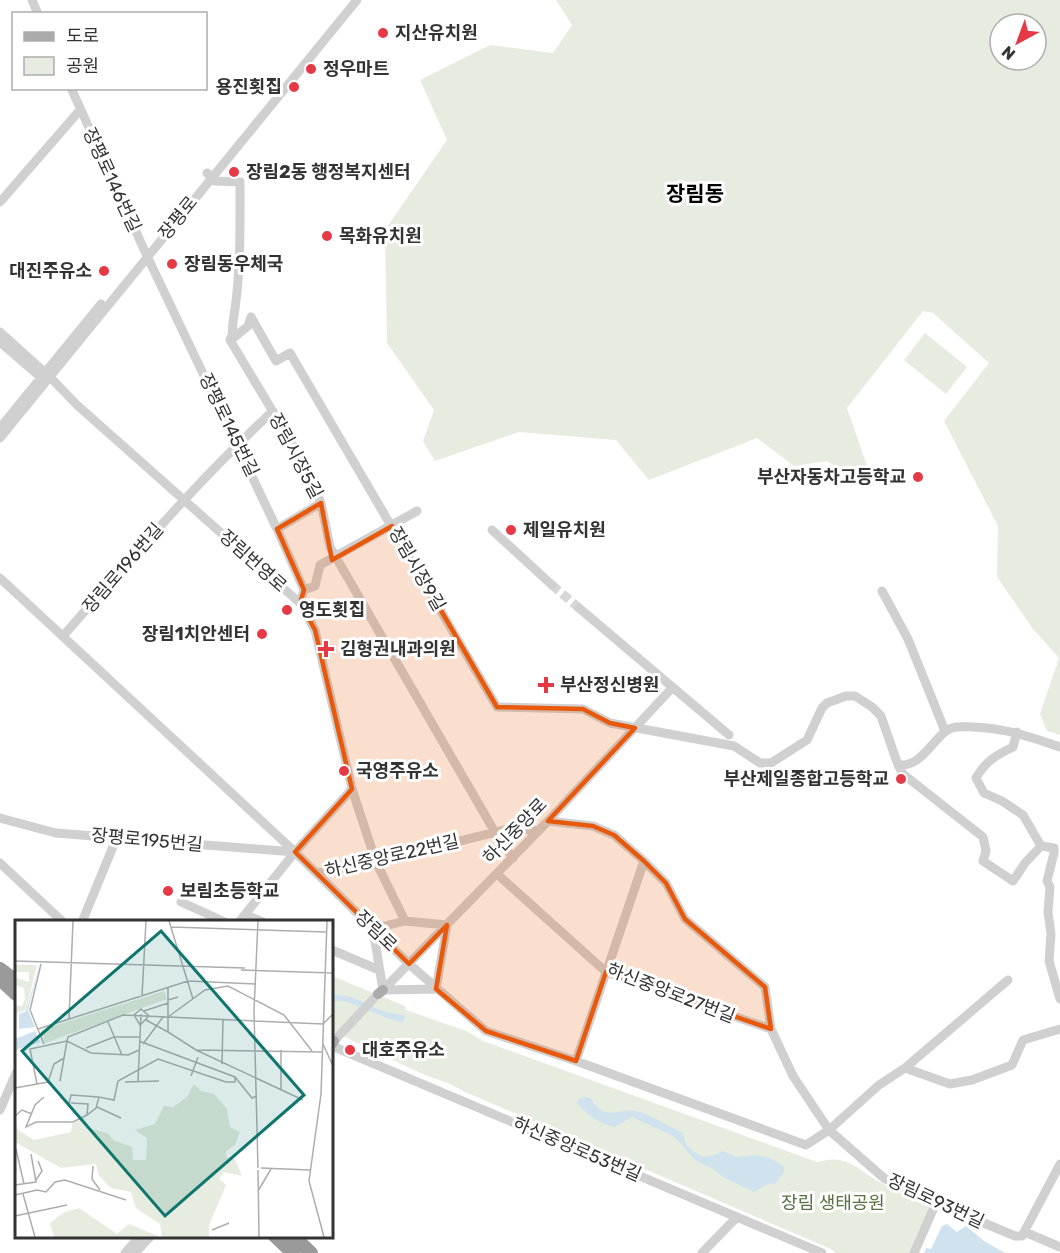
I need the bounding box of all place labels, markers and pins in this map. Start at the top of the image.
place label: 지산유치원 [395,22,478,44]
marker: 지산유치원 [376,26,390,40]
place label: 정우마트 [323,58,389,80]
marker: 정우마트 [304,62,318,76]
place label: 용진횟집 [216,76,282,98]
marker: 용진횟집 [287,80,301,94]
place label: 장림2동 행정복지센터 [246,161,411,183]
marker: 장림2동 행정복지센터 [227,165,241,179]
place label: 목화유치원 [339,225,422,247]
marker: 목화유치원 [320,229,334,243]
place label: 장림동우체국 [184,253,283,275]
marker: 장림동우체국 [165,257,179,271]
place label: 대진주유소 [9,260,92,282]
marker: 대진주유소 [97,264,111,278]
place label: 부산자동차고등학교 [757,466,906,488]
marker: 부산자동차고등학교 [911,470,925,484]
place label: 제일유치원 [523,519,606,541]
marker: 제일유치원 [504,523,518,537]
place label: 영도횟집 [299,599,365,621]
marker: 영도횟집 [280,603,294,617]
place label: 장림1치안센터 [142,623,250,645]
marker: 장림1치안센터 [255,627,269,641]
place label: 김형권내과의원 [340,638,456,660]
marker: 김형권내과의원 [317,640,335,658]
place label: 부산정신병원 [560,674,659,696]
marker: 부산정신병원 [537,676,555,694]
place label: 국영주유소 [356,760,439,782]
marker: 국영주유소 [337,764,351,778]
place label: 부산제일종합고등학교 [723,768,889,790]
marker: 부산제일종합고등학교 [894,772,908,786]
place label: 보림초등학교 [180,880,279,902]
marker: 보림초등학교 [161,884,175,898]
place label: 대호주유소 [362,1039,445,1061]
marker: 대호주유소 [343,1043,357,1057]

